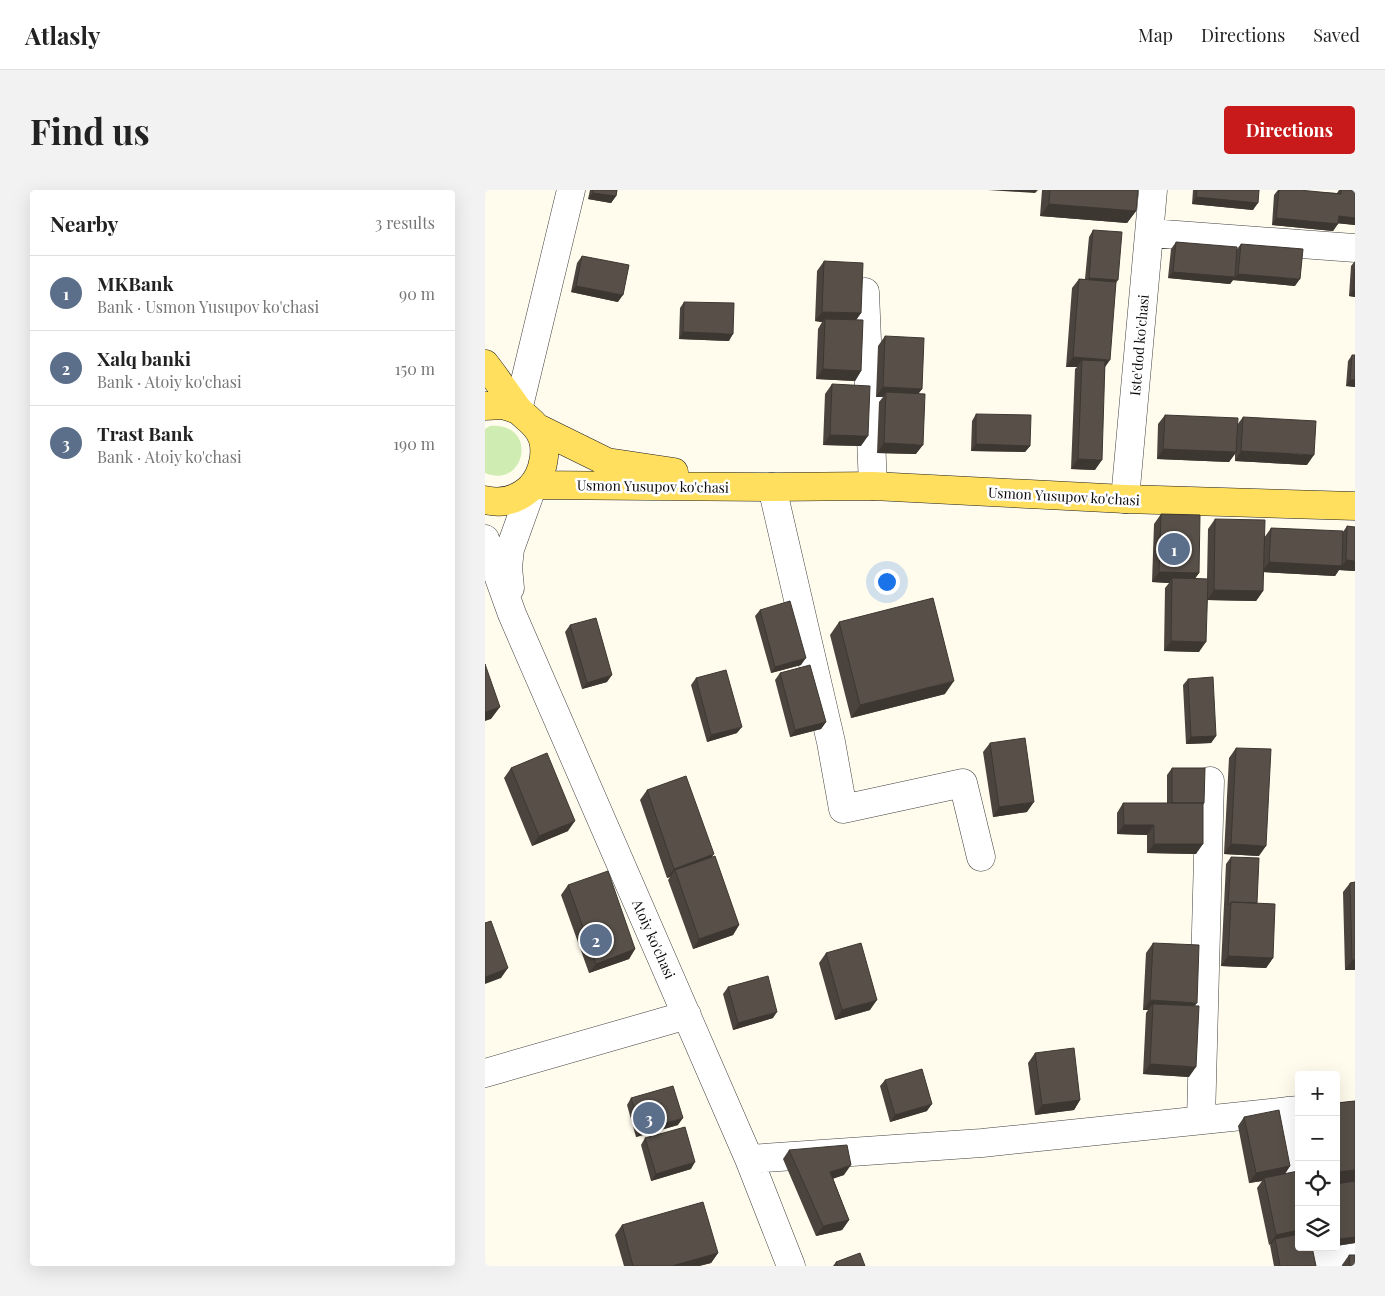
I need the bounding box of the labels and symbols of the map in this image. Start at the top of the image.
street label: Iste'dod ko'chasi [1125,293,1153,397]
street label: Usmon Yusupov ko'chasi [577,475,729,497]
street label: Usmon Yusupov ko'chasi [988,483,1140,509]
pin: 1 [1158,530,1190,568]
your location [874,569,900,595]
street label: Atoiy ko'chasi [628,895,680,982]
pin: 2 [580,921,612,959]
pin: 3 [633,1099,665,1137]

